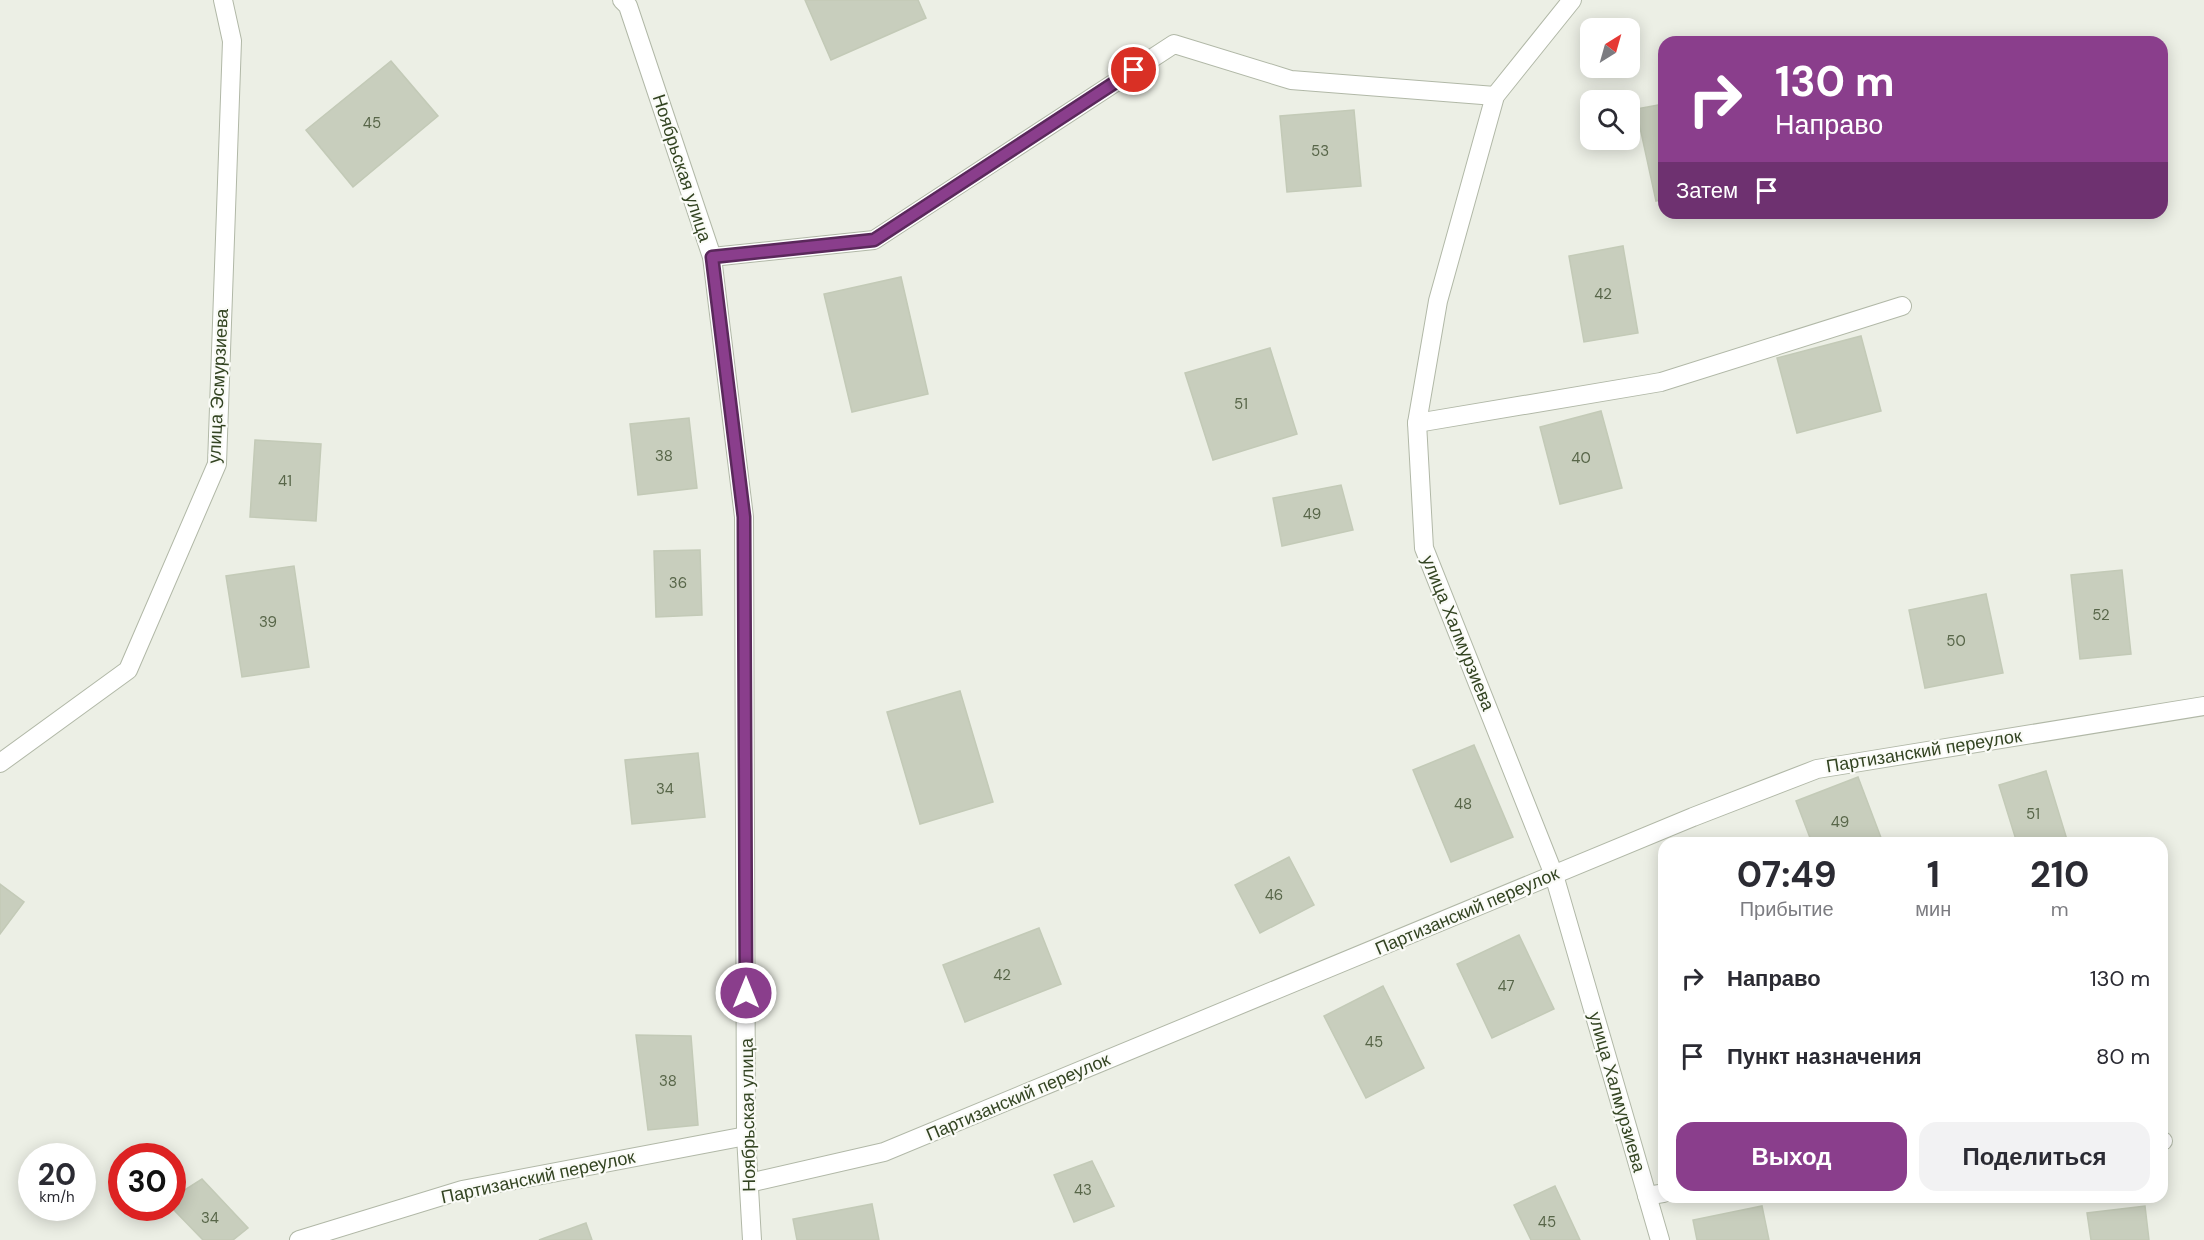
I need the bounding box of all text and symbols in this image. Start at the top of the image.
north arrow [1580,18,1640,78]
map controls [1580,18,1640,150]
pin [1108,44,1159,95]
icon: arrive [1117,53,1150,86]
text: 130 m [1775,54,1895,109]
icon: right [1676,60,1754,138]
button: search [1580,90,1640,150]
street label: Ноябрьская улица [647,91,717,246]
text: Направо [1775,107,1883,142]
house number: 45 [363,113,381,133]
house number: 53 [1311,141,1329,161]
icon: arrive [1750,174,1783,207]
text: Затем [1676,176,1738,205]
house number: 42 [1594,284,1612,304]
street label: улица Эсмурзиева [202,307,234,464]
house number: 51 [1234,394,1248,414]
house number: 38 [655,446,673,466]
house number: 40 [1571,448,1591,468]
house number: 41 [278,471,292,491]
house number: 49 [1303,504,1321,524]
street label: улица Халмурзиева [1416,552,1501,715]
house number: 36 [669,573,687,593]
house number: 52 [2092,605,2110,625]
house number: 39 [259,612,277,632]
house number: 50 [1946,631,1966,651]
street label: Партизанский переулок [1825,724,2024,778]
house number: 34 [656,779,674,799]
house number: 48 [1454,794,1472,814]
house number: 51 [2026,804,2040,824]
house number: 49 [1831,812,1849,832]
text: 07:49 [1737,851,1837,898]
text: 1 [1927,851,1940,898]
text: 210 [2030,851,2089,898]
street label: Партизанский переулок [1371,861,1563,961]
house number: 46 [1265,885,1283,905]
text: Прибытие [1740,896,1834,922]
text: мин [1915,896,1951,922]
text: m [2051,896,2069,922]
position arrow [714,961,778,1025]
icon: right [1676,962,1709,995]
text: Направо [1727,964,1821,993]
text: 130 m [2090,964,2150,993]
house number: 42 [993,965,1011,985]
house number: 47 [1497,976,1515,996]
street label: улица Халмурзиева [1583,1009,1652,1176]
house number: 45 [1365,1032,1383,1052]
street label: Ноябрьская улица [735,1037,761,1192]
icon: arrive [1676,1040,1709,1073]
text: Пункт назначения [1727,1042,1922,1071]
text: 80 m [2096,1042,2150,1071]
street label: Партизанский переулок [922,1047,1114,1147]
house number: 38 [659,1071,677,1091]
button: Выход [1676,1122,1907,1191]
button: Поделиться [1919,1122,2150,1191]
speed limit sign: 30 [108,1143,186,1221]
street label: Партизанский переулок [439,1145,637,1209]
text: 20 [38,1155,76,1194]
house number: 43 [1074,1180,1092,1200]
text: km/h [39,1187,75,1207]
house number: 34 [201,1208,219,1228]
house number: 45 [1538,1212,1556,1232]

